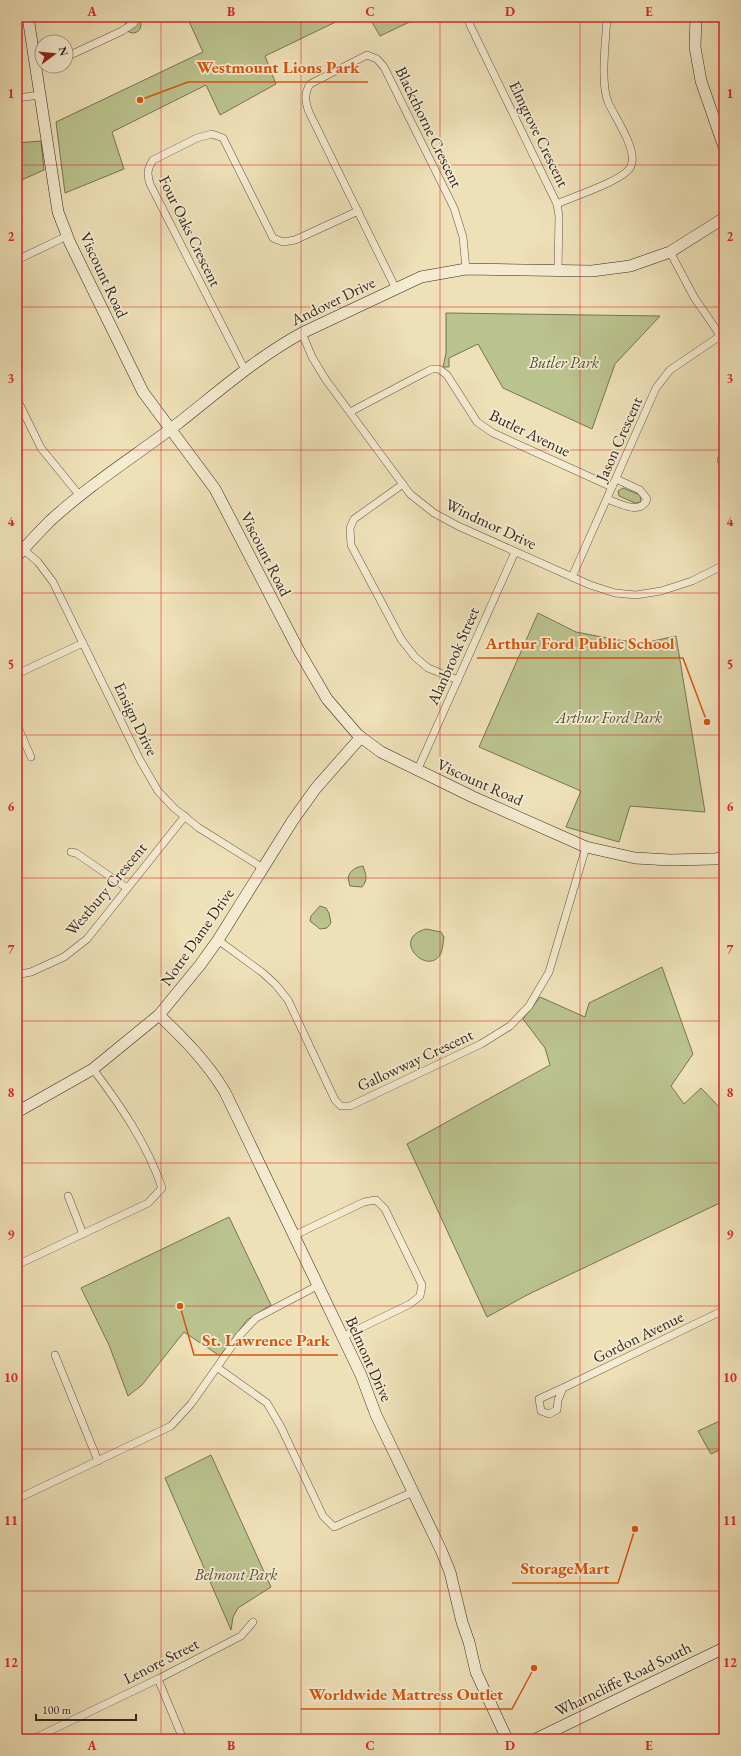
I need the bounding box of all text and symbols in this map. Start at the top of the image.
text: A [86,3,97,20]
text: B [227,3,235,20]
text: C [365,3,375,20]
text: D [505,3,515,20]
text: E [645,3,653,20]
north arrow [34,34,74,74]
text: N [56,45,72,58]
callout: Westmount Lions Park [188,53,368,82]
text: Westmount Lions Park [196,56,360,78]
street label: Blackthorne Crescent [391,63,467,191]
street label: Elmgrove Crescent [504,78,574,190]
text: 1 [8,85,15,102]
text: 1 [727,85,734,102]
street label: Four Oaks Crescent [154,172,226,290]
text: 2 [8,228,15,245]
text: 2 [727,228,734,245]
street label: Viscount Road [75,229,133,322]
street label: Andover Drive [287,272,378,331]
park label: Butler Park [528,352,600,373]
text: 3 [8,370,15,387]
text: 3 [727,370,734,387]
street label: Jason Crescent [590,393,647,486]
street label: Butler Avenue [486,404,574,462]
street label: Windmor Drive [442,494,540,554]
street label: Viscount Road [236,508,297,601]
text: 4 [8,513,15,530]
text: 4 [727,513,734,530]
street label: Alanbrook Street [422,604,484,709]
callout: Arthur Ford Public School [477,629,683,658]
text: Arthur Ford Public School [484,632,675,654]
text: 5 [8,656,14,673]
text: 5 [727,656,733,673]
street label: Ensign Drive [109,679,163,759]
park label: Arthur Ford Park [555,707,663,728]
street label: Viscount Road [434,754,527,811]
text: 6 [8,798,15,815]
text: 6 [727,798,734,815]
street label: Westbury Crescent [61,838,151,940]
street label: Notre Dame Drive [155,884,239,990]
text: 7 [8,941,15,958]
text: 7 [727,941,734,958]
street label: Gallowway Crescent [354,1024,476,1096]
text: 8 [8,1084,15,1101]
text: 8 [727,1084,734,1101]
text: 9 [8,1226,15,1243]
text: 9 [727,1226,734,1243]
street label: Gordon Avenue [589,1306,687,1368]
street label: Belmont Drive [341,1313,397,1405]
callout: St. Lawrence Park [194,1326,338,1355]
text: St. Lawrence Park [202,1329,331,1351]
text: 10 [4,1369,18,1386]
text: 10 [723,1369,737,1386]
text: 11 [4,1512,18,1529]
text: 11 [723,1512,737,1529]
callout: StorageMart [512,1554,618,1583]
text: StorageMart [520,1557,610,1579]
park label: Belmont Park [193,1564,278,1585]
street label: Lenore Street [120,1633,202,1689]
street label: Wharncliffe Road South [551,1637,695,1721]
text: 12 [4,1654,18,1671]
text: 12 [723,1654,737,1671]
callout: Worldwide Mattress Outlet [301,1680,512,1709]
text: Worldwide Mattress Outlet [308,1683,504,1705]
scale bar [36,1696,136,1722]
text: 100 m [42,1702,72,1718]
text: A [86,1737,97,1754]
text: B [227,1737,235,1754]
text: C [365,1737,375,1754]
text: D [505,1737,515,1754]
text: E [645,1737,653,1754]

